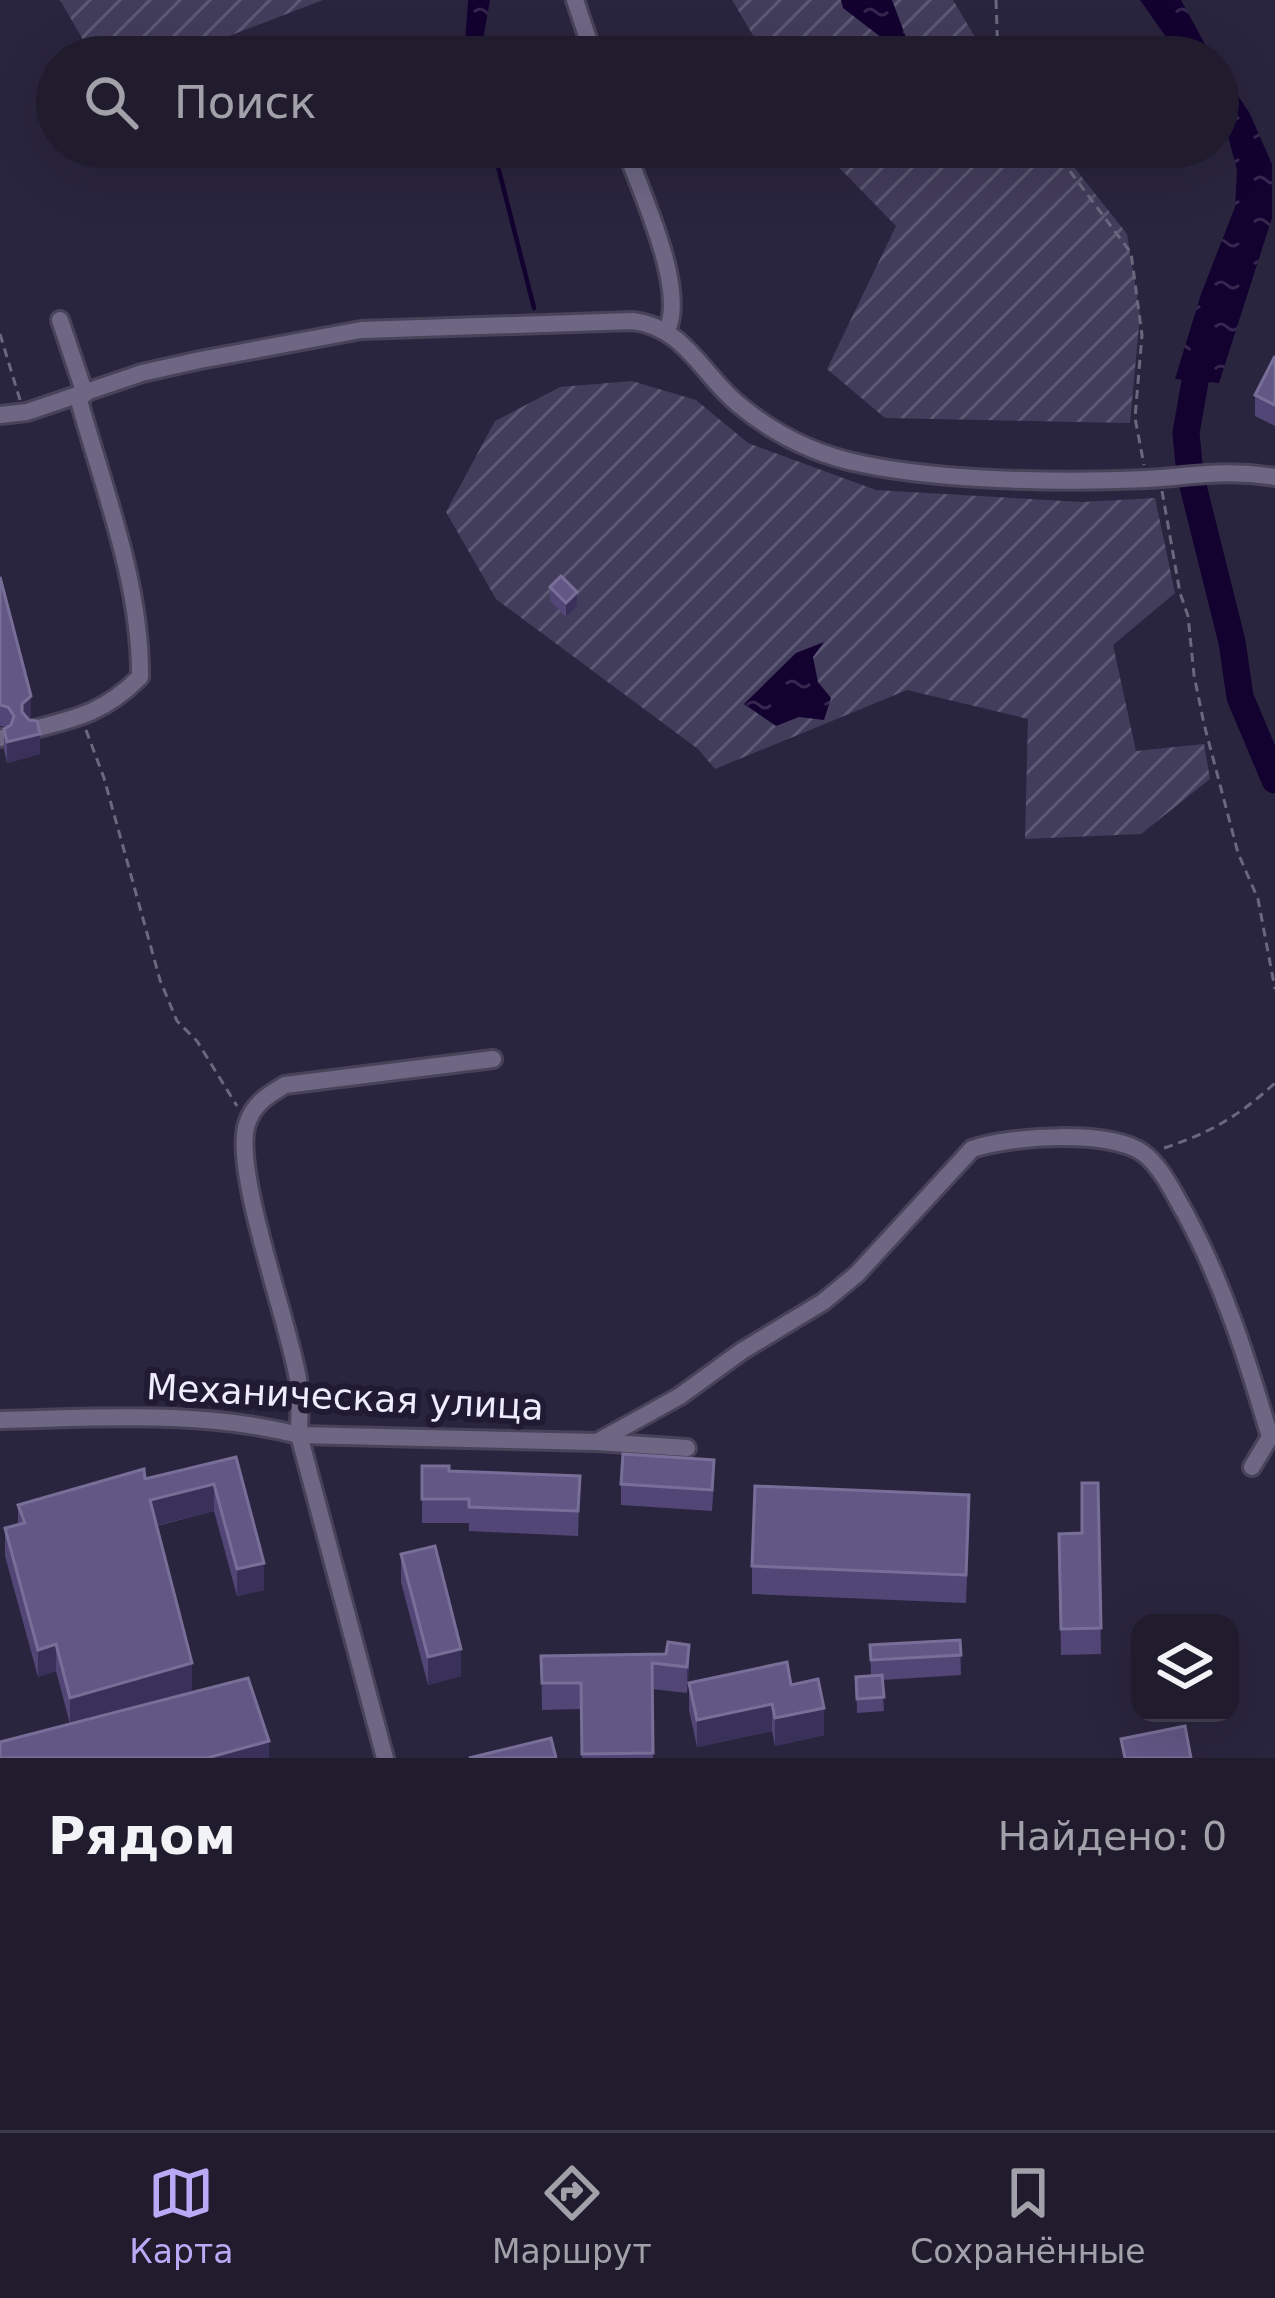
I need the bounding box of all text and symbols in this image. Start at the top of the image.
search box [36,36,1239,168]
icon: search [78,69,144,135]
text: Поиск [174,76,317,129]
street label: Механическая улица [145,1366,545,1428]
map controls [1131,1614,1239,1722]
button: layers [1131,1614,1239,1722]
text: Рядом [48,1807,236,1866]
text: Найдено: 0 [998,1814,1227,1859]
tab: Карта [129,2160,233,2271]
tab: Маршрут [492,2160,652,2271]
tab: Сохранённые [910,2160,1146,2271]

